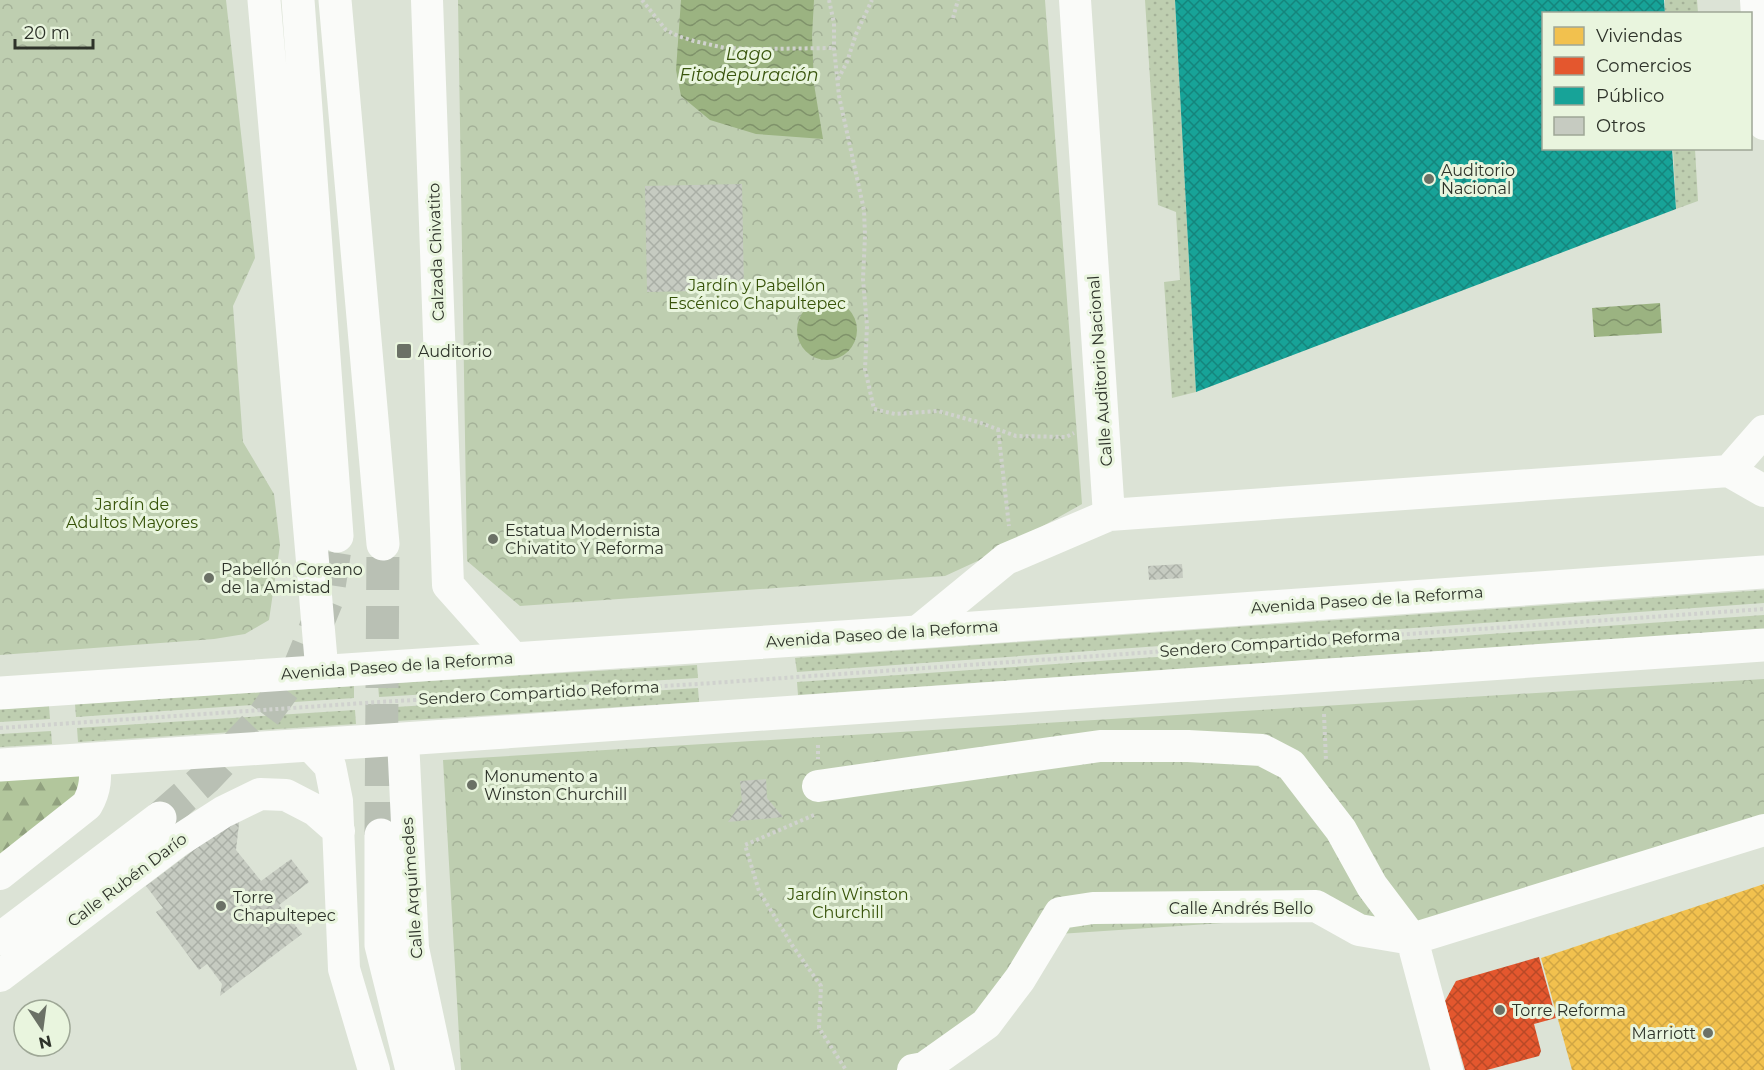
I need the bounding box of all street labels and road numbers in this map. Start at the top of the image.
street label: Calzada Chivatito [424,183,448,321]
street label: Calle Auditorio Nacional [1084,275,1116,467]
street label: Avenida Paseo de la Reforma [1250,582,1484,618]
street label: Avenida Paseo de la Reforma [765,616,999,652]
street label: Sendero Compartido Reforma [1159,625,1401,661]
street label: Avenida Paseo de la Reforma [280,648,514,684]
street label: Sendero Compartido Reforma [418,677,660,709]
street label: Calle Arquímedes [398,816,426,959]
street label: Calle Rubén Darío [64,829,190,931]
street label: Calle Andrés Bello [1169,899,1313,918]

